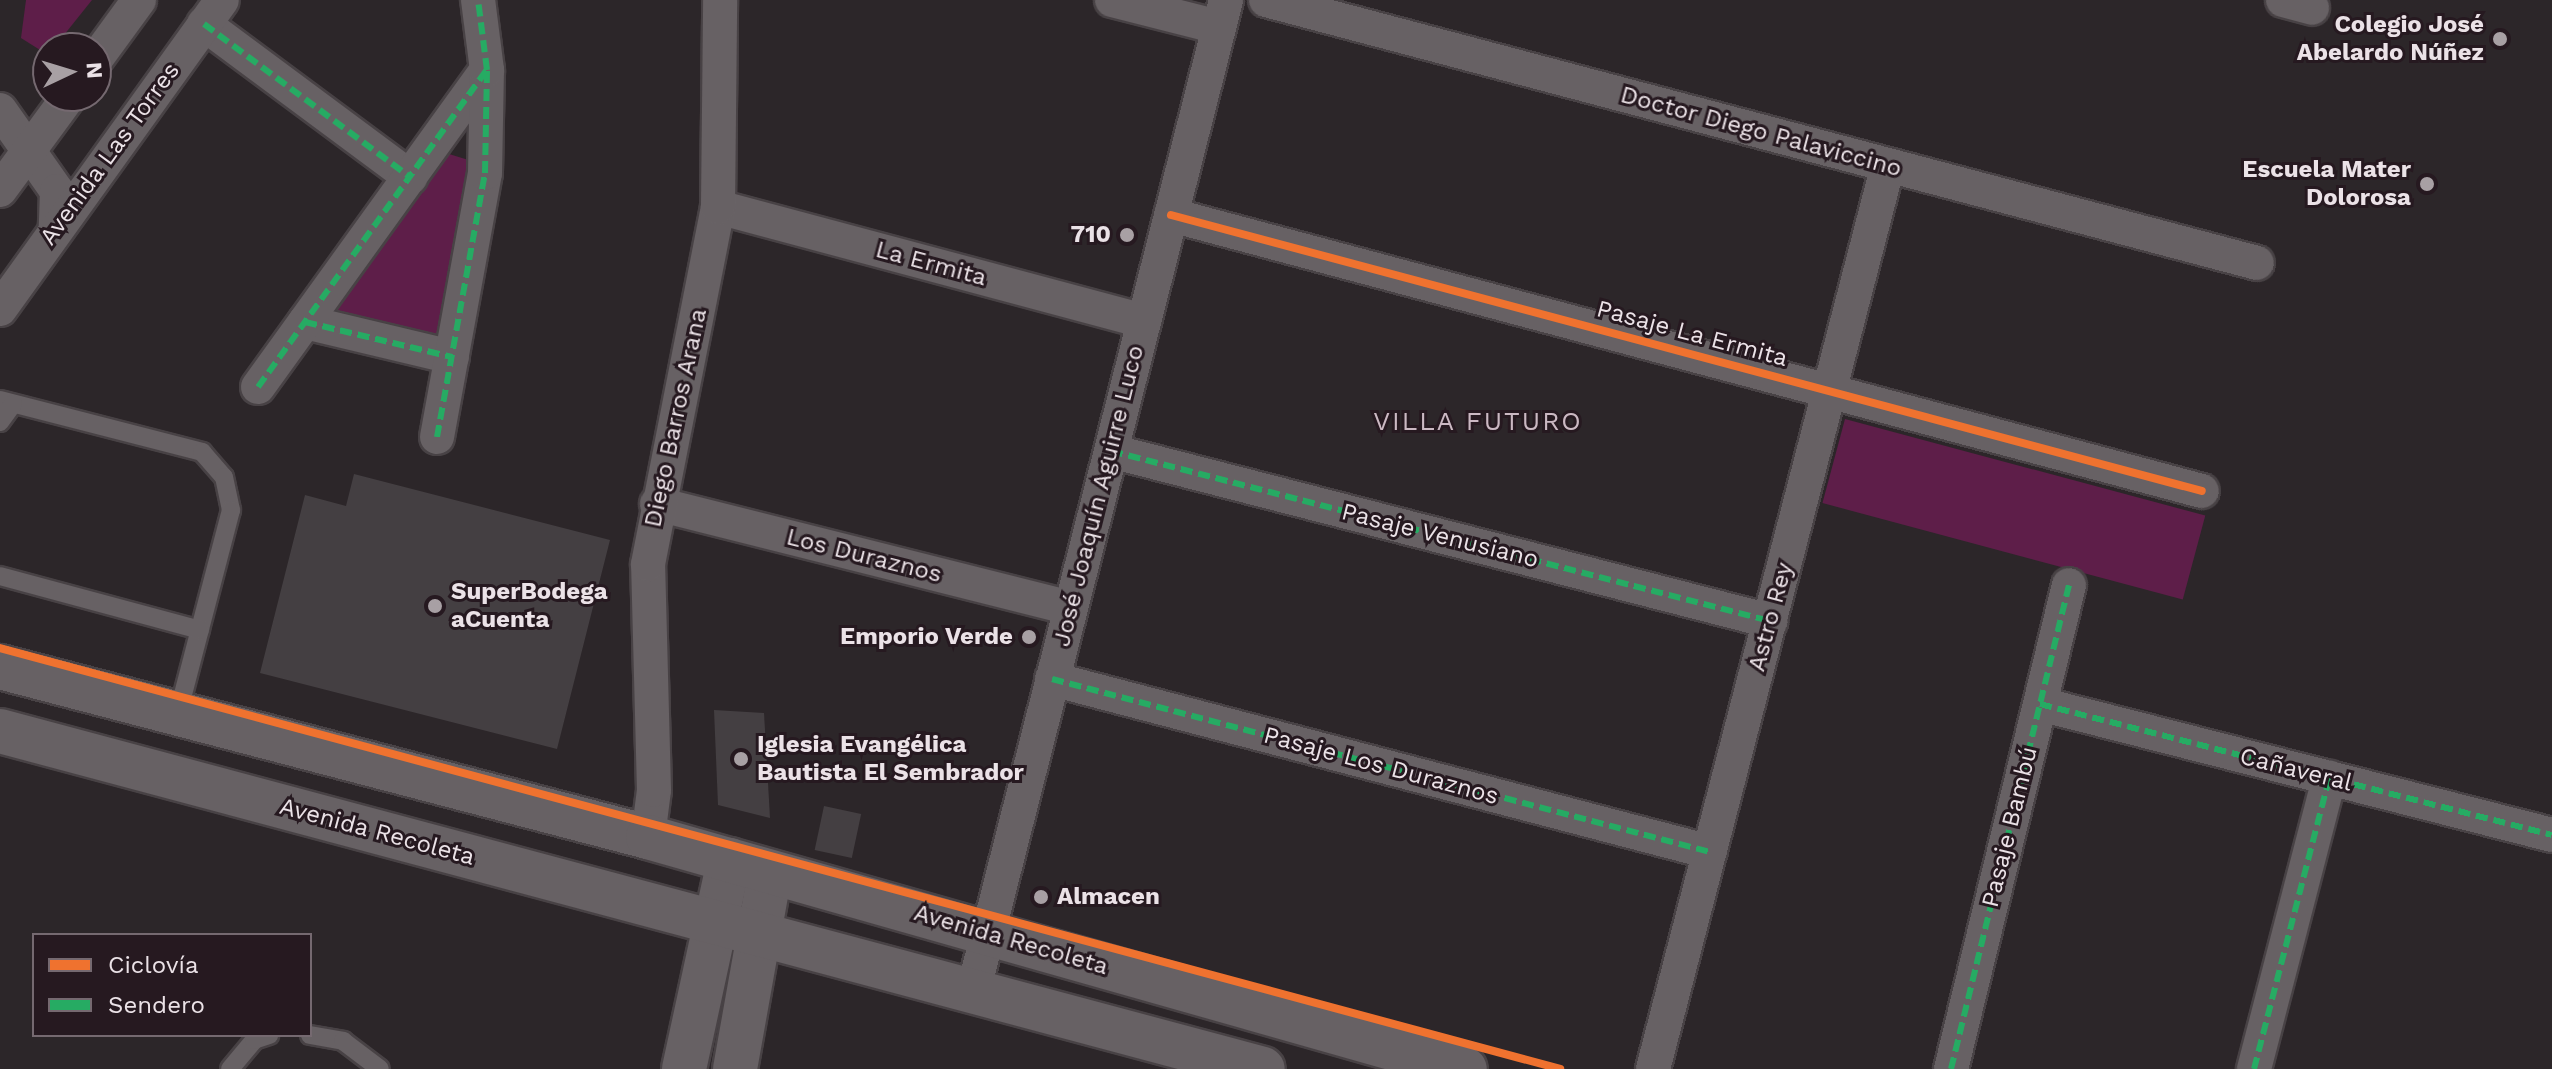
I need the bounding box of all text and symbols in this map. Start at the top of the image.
place label: Colegio José Abelardo Núñez [2297,11,2484,67]
marker: Colegio José Abelardo Núñez [2491,30,2509,48]
north arrow [32,32,112,112]
street label: Avenida Las Torres [34,56,186,252]
text: N [81,61,107,79]
street label: Doctor Diego Palaviccino [1617,81,1905,183]
place label: Escuela Mater Dolorosa [2242,156,2411,212]
marker: Escuela Mater Dolorosa [2418,175,2436,193]
place label: 710 [1071,221,1111,249]
marker: 710 [1118,226,1136,244]
street label: La Ermita [872,235,990,293]
street label: Pasaje La Ermita [1593,295,1791,373]
street label: Diego Barros Arana [639,306,713,530]
street label: José Joaquín Aguirre Luco [1047,342,1151,650]
district label: VILLA FUTURO [1373,406,1583,438]
street label: Pasaje Venusiano [1338,498,1542,574]
street label: Los Duraznos [783,523,945,589]
street label: Astro Rey [1743,559,1799,675]
place label: SuperBodega aCuenta [451,578,608,634]
marker: SuperBodega aCuenta [426,597,444,615]
place label: Emporio Verde [839,623,1013,651]
marker: Emporio Verde [1020,628,1038,646]
street label: Pasaje Los Duraznos [1260,721,1502,811]
place label: Iglesia Evangélica Bautista El Sembrador [757,731,1024,787]
street label: Cañaveral [2237,742,2355,798]
street label: Pasaje Bambú [1976,744,2044,910]
marker: Iglesia Evangélica Bautista El Sembrador [732,750,750,768]
street label: Avenida Recoleta [276,792,478,872]
place label: Almacen [1057,883,1160,911]
marker: Almacen [1032,888,1050,906]
street label: Avenida Recoleta [910,898,1112,982]
legend [32,933,312,1037]
text: Ciclovía [108,951,198,979]
text: Sendero [108,991,205,1019]

